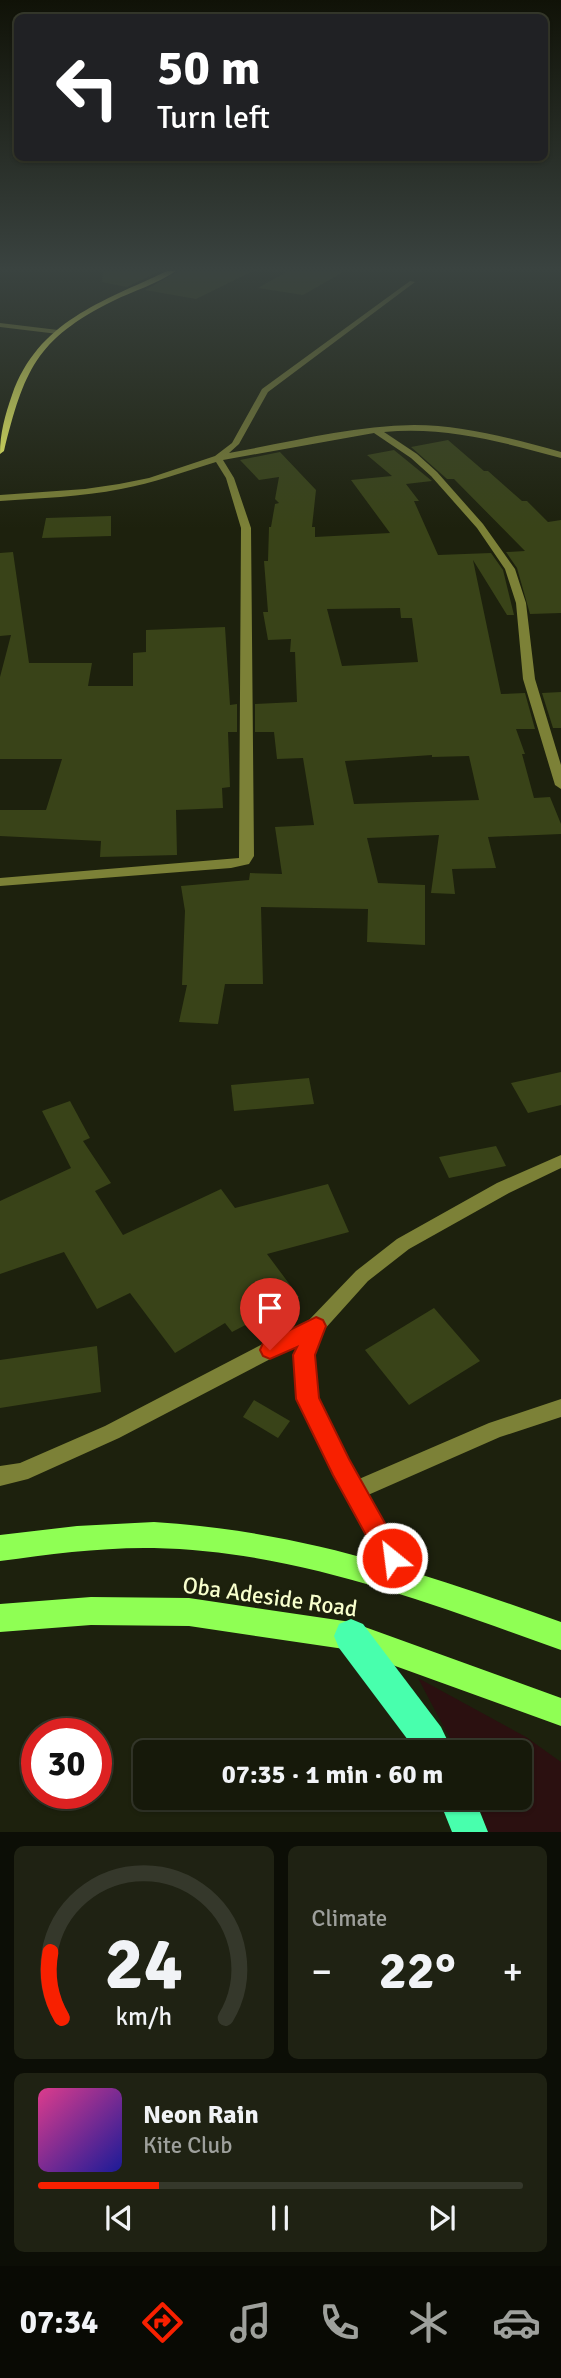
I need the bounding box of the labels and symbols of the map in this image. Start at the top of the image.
pin [240,1278,300,1350]
position arrow [355,1521,429,1595]
street label: Oba Adeside Road [181,1570,359,1624]
speed limit sign: 30 [21,1718,112,1809]

